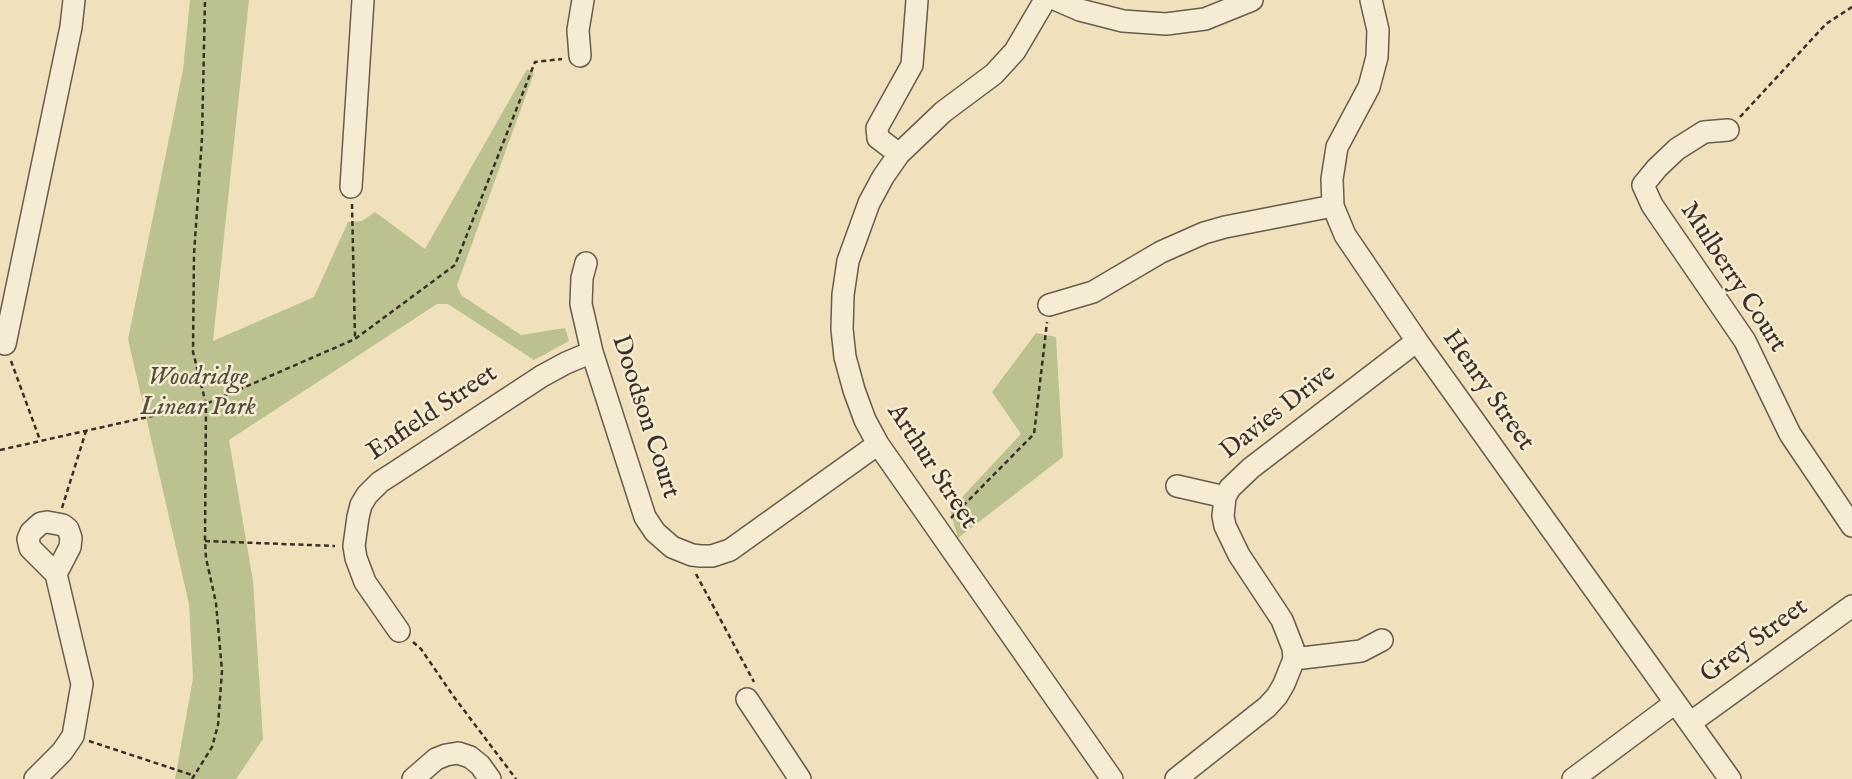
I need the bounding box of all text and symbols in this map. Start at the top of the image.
street label: Mulberry Court [1672,197,1792,359]
street label: Henry Street [1434,325,1540,457]
street label: Doodson Court [603,331,685,503]
street label: Davies Drive [1215,358,1343,468]
street label: Enfield Street [362,359,504,469]
park label: Woodridge Linear Park [140,363,256,424]
street label: Arthur Street [879,399,983,535]
street label: Grey Street [1695,593,1815,691]

